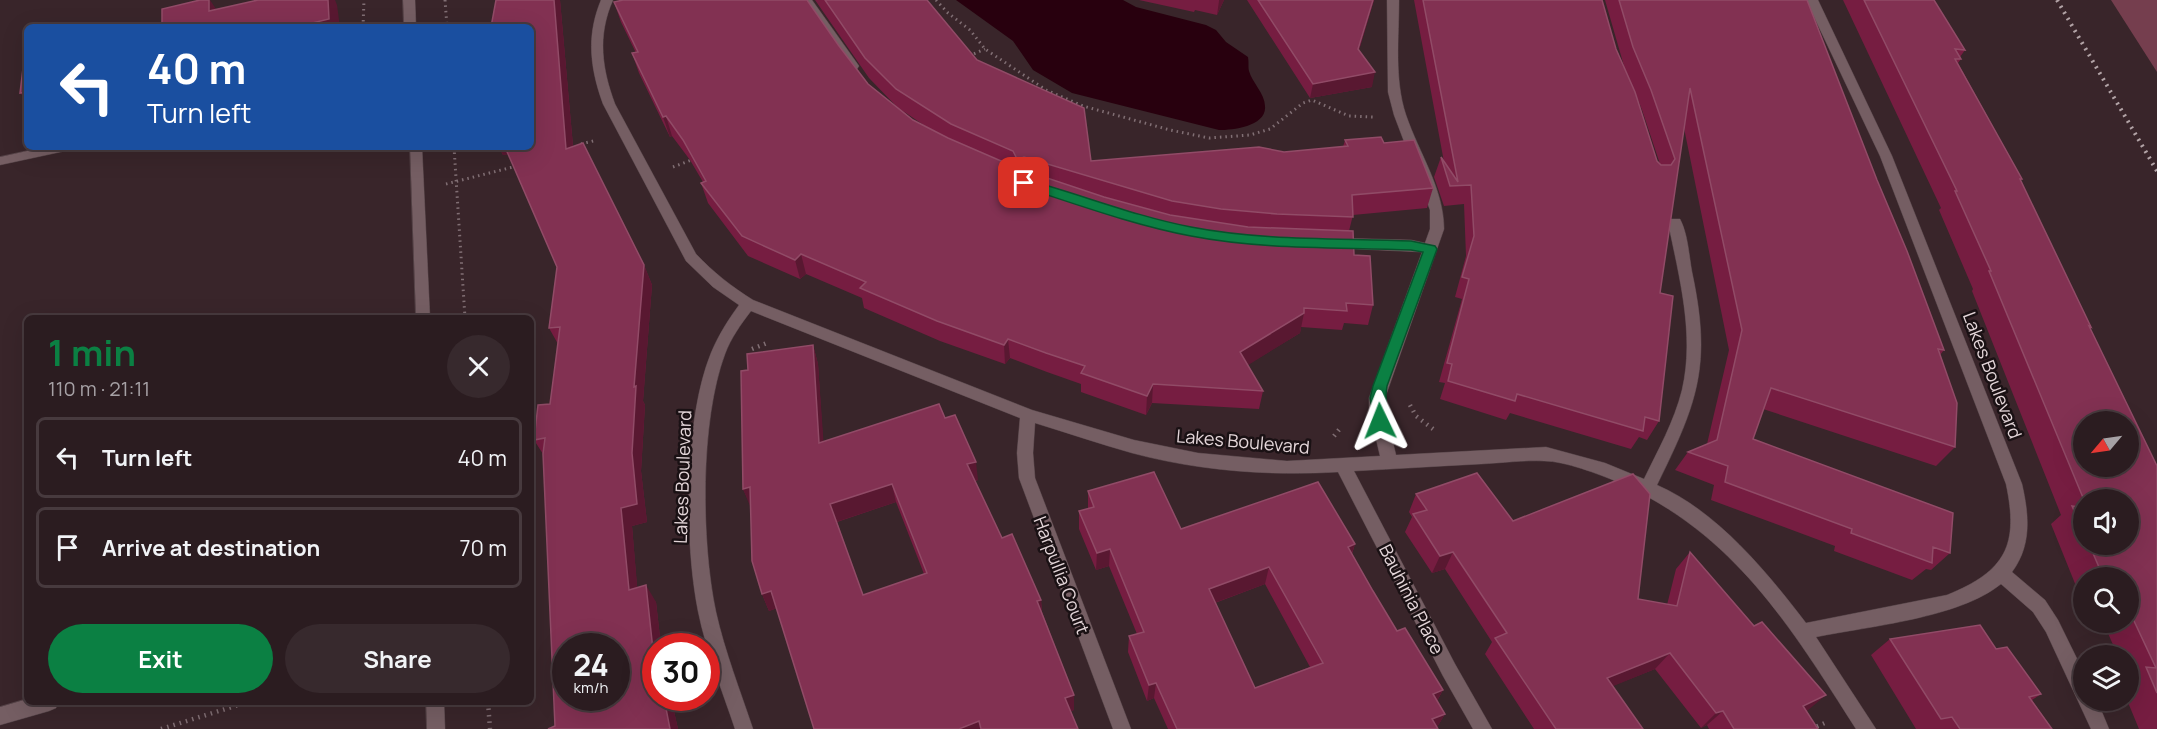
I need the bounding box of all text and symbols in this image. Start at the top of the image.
text: 40 m [147,39,246,97]
icon: left [48,48,126,126]
text: Turn left [147,94,251,131]
pin [998,157,1049,208]
icon: arrive [1007,166,1040,199]
street label: Lakes Boulevard [1958,308,2028,442]
text: 1 min [48,328,136,377]
button: close [447,335,510,398]
text: 110 m · 21:11 [48,375,150,402]
position arrow [1348,389,1412,453]
street label: Lakes Boulevard [668,410,696,544]
north arrow [2073,411,2139,477]
map controls [2073,411,2139,711]
street label: Lakes Boulevard [1175,423,1311,459]
icon: left [51,441,84,474]
text: Turn left [102,443,192,473]
text: 40 m [458,443,507,473]
button: sound [2073,489,2139,555]
street label: Harpullia Court [1029,513,1095,637]
icon: arrive [51,531,84,564]
text: Arrive at destination [102,533,320,563]
text: 70 m [459,533,507,563]
street label: Bauhinia Place [1374,540,1450,658]
button: search [2073,567,2139,633]
button: Exit [48,624,273,693]
button: Share [285,624,510,693]
speed limit sign: 30 [642,633,720,711]
text: 24 [573,644,609,685]
button: layers [2073,645,2139,711]
text: km/h [574,677,608,698]

